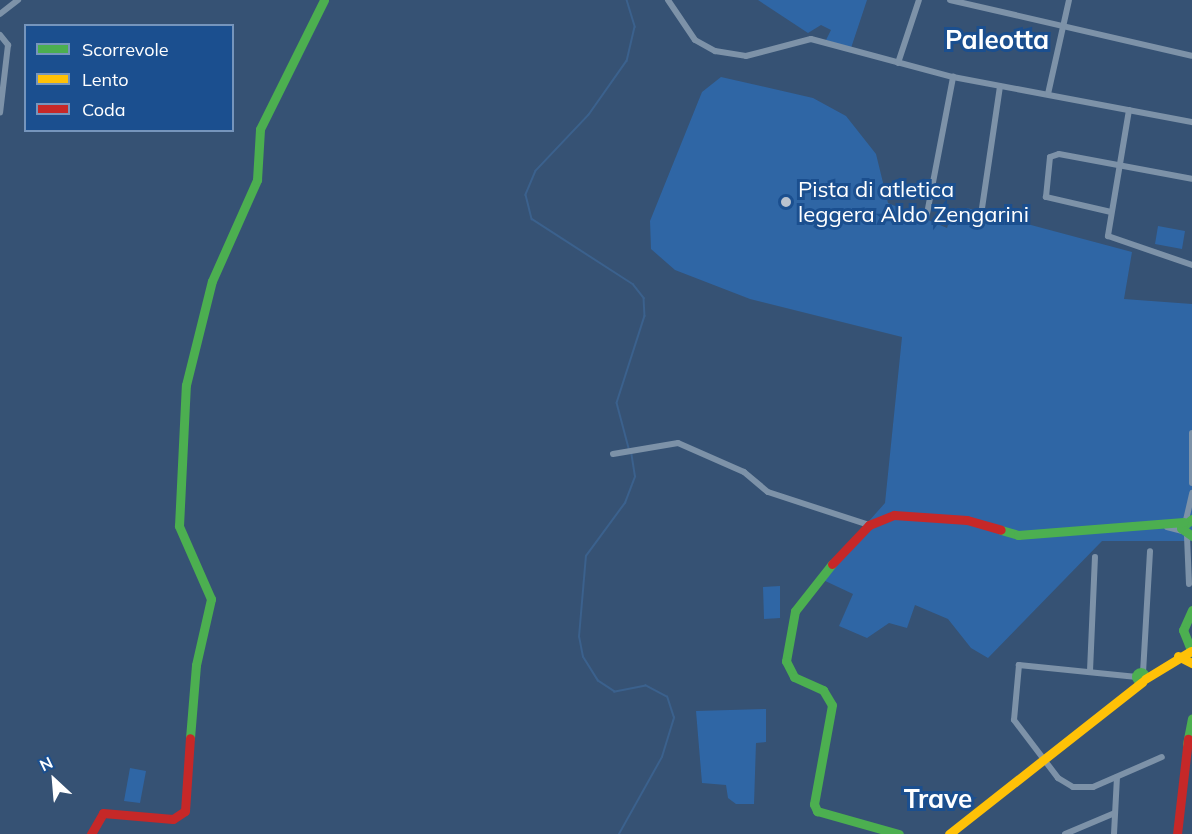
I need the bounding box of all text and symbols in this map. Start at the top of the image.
legend [24,24,234,132]
district label: Paleotta [945,24,1049,56]
text: Scorrevole [82,38,169,61]
text: Lento [82,68,129,91]
text: Coda [82,98,126,121]
place label: Pista di atletica leggera Aldo Zengarini [798,176,1029,228]
marker: Pista di atletica leggera Aldo Zengarini [779,195,793,209]
north arrow [24,750,84,810]
text: N [36,752,56,775]
district label: Trave [904,783,972,815]

